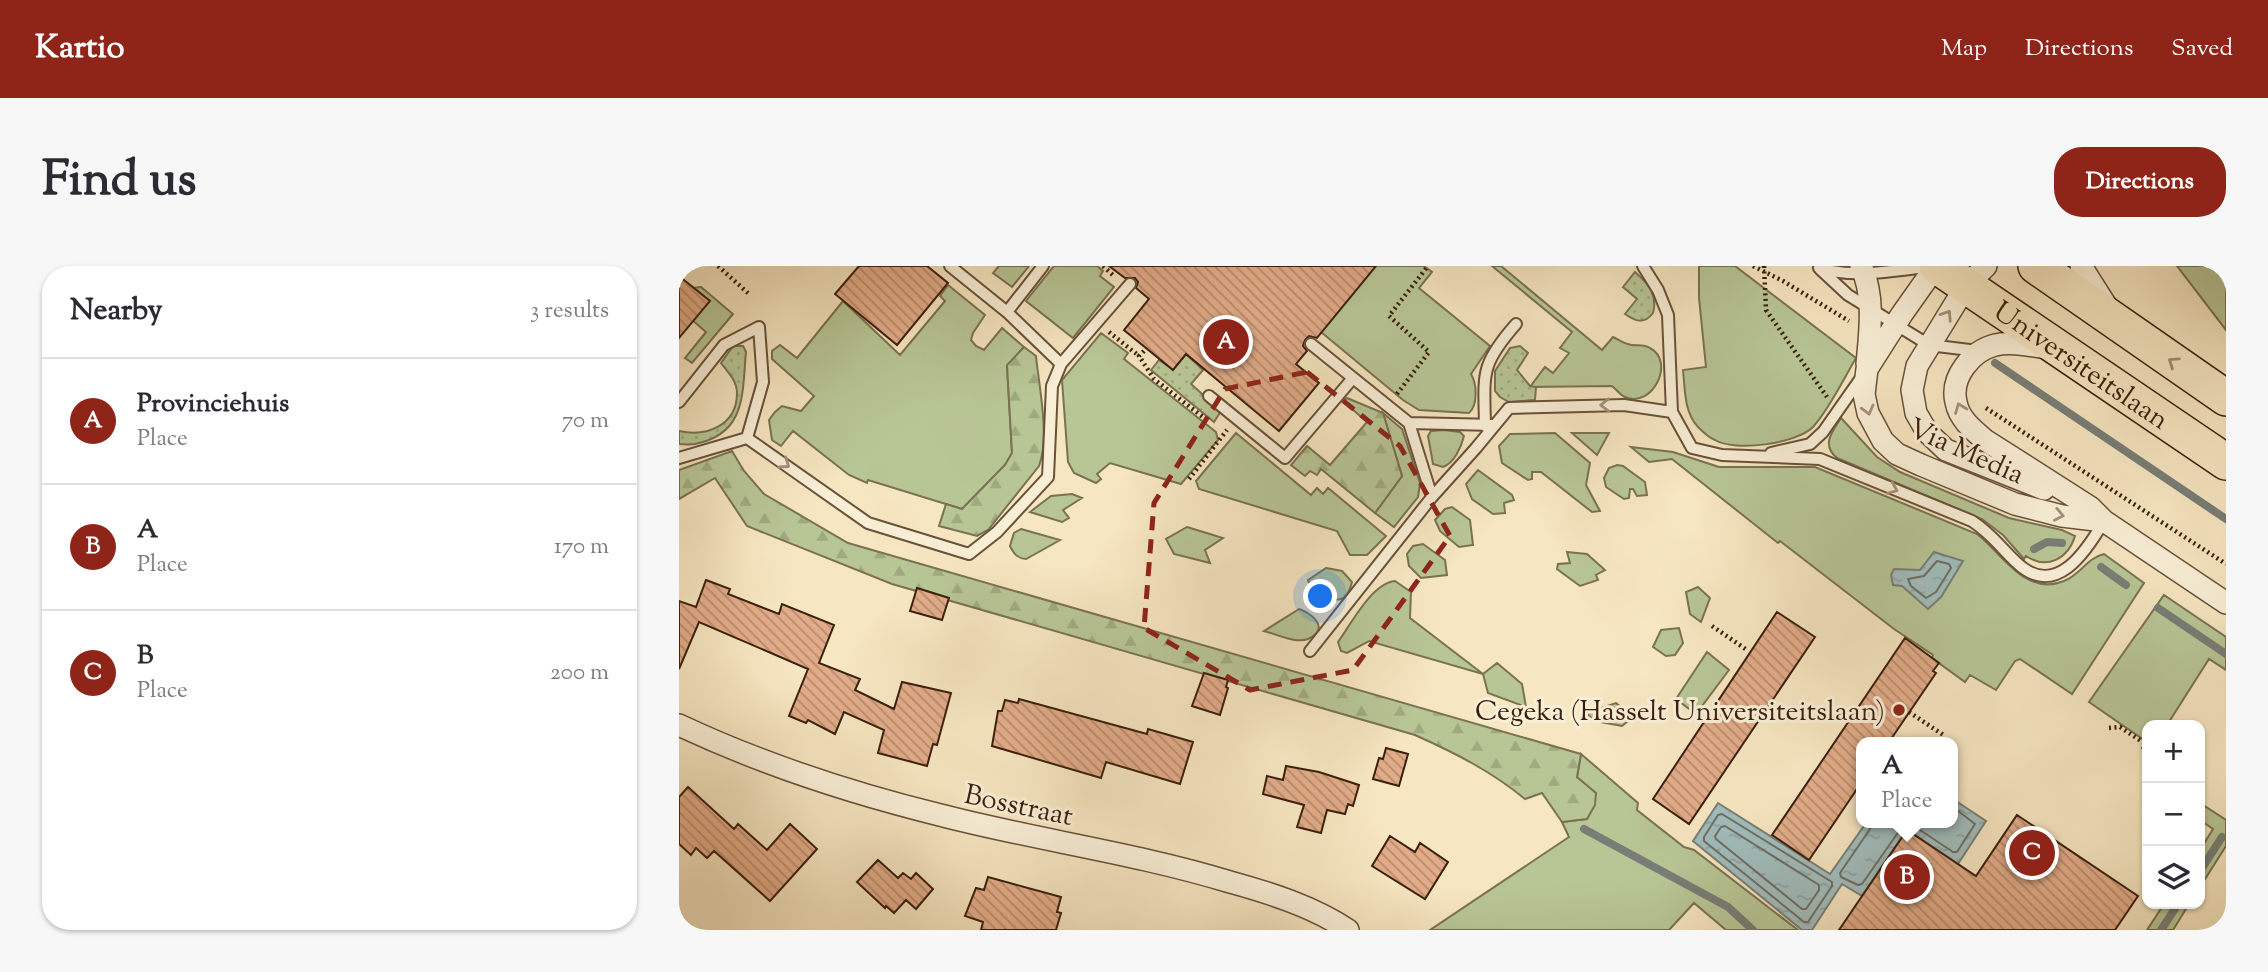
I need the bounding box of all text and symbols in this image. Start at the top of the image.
text: Kartio [35,25,125,73]
text: Map [1941,32,1987,66]
text: Directions [2025,32,2133,66]
text: Saved [2171,32,2233,66]
text: Find us [42,147,196,217]
button: Directions [2054,147,2226,217]
text: Nearby [70,290,162,333]
street label: Universiteitslaan [1984,293,2176,441]
text: 3 results [530,295,609,328]
one-way arrow [1939,310,1952,323]
pin: A [1203,316,1249,368]
one-way arrow [2168,358,2181,370]
text: Provinciehuis [137,386,289,423]
one-way arrow [1599,397,1609,413]
one-way arrow [1954,402,1968,415]
one-way arrow [1860,404,1874,416]
text: A [84,405,102,438]
text: 70 m [562,405,609,438]
street label: Via Media [1902,409,2030,496]
text: Place [137,423,188,456]
one-way arrow [777,456,790,468]
one-way arrow [1887,480,1899,494]
one-way arrow [2053,507,2065,522]
text: A [137,512,158,549]
text: B [86,531,100,564]
text: 170 m [554,531,609,564]
text: Place [137,549,188,582]
your location [1303,579,1337,613]
text: B [137,638,153,675]
text: C [84,657,102,690]
text: 200 m [550,657,609,690]
text: Place [137,675,188,708]
place label: Cegeka (Hasselt Universiteitslaan) [1475,693,1885,733]
marker: Cegeka (Hasselt Universiteitslaan) [1891,702,1907,718]
map controls [2142,720,2205,909]
button: + [2142,720,2205,783]
popup [1856,737,1958,828]
text: A [1882,748,1903,785]
street label: Bosstraat [960,776,1077,838]
button: − [2142,783,2205,846]
text: Place [1882,785,1932,818]
pin: C [2009,827,2055,879]
button: layers [2142,846,2205,909]
pin: B [1884,851,1930,903]

